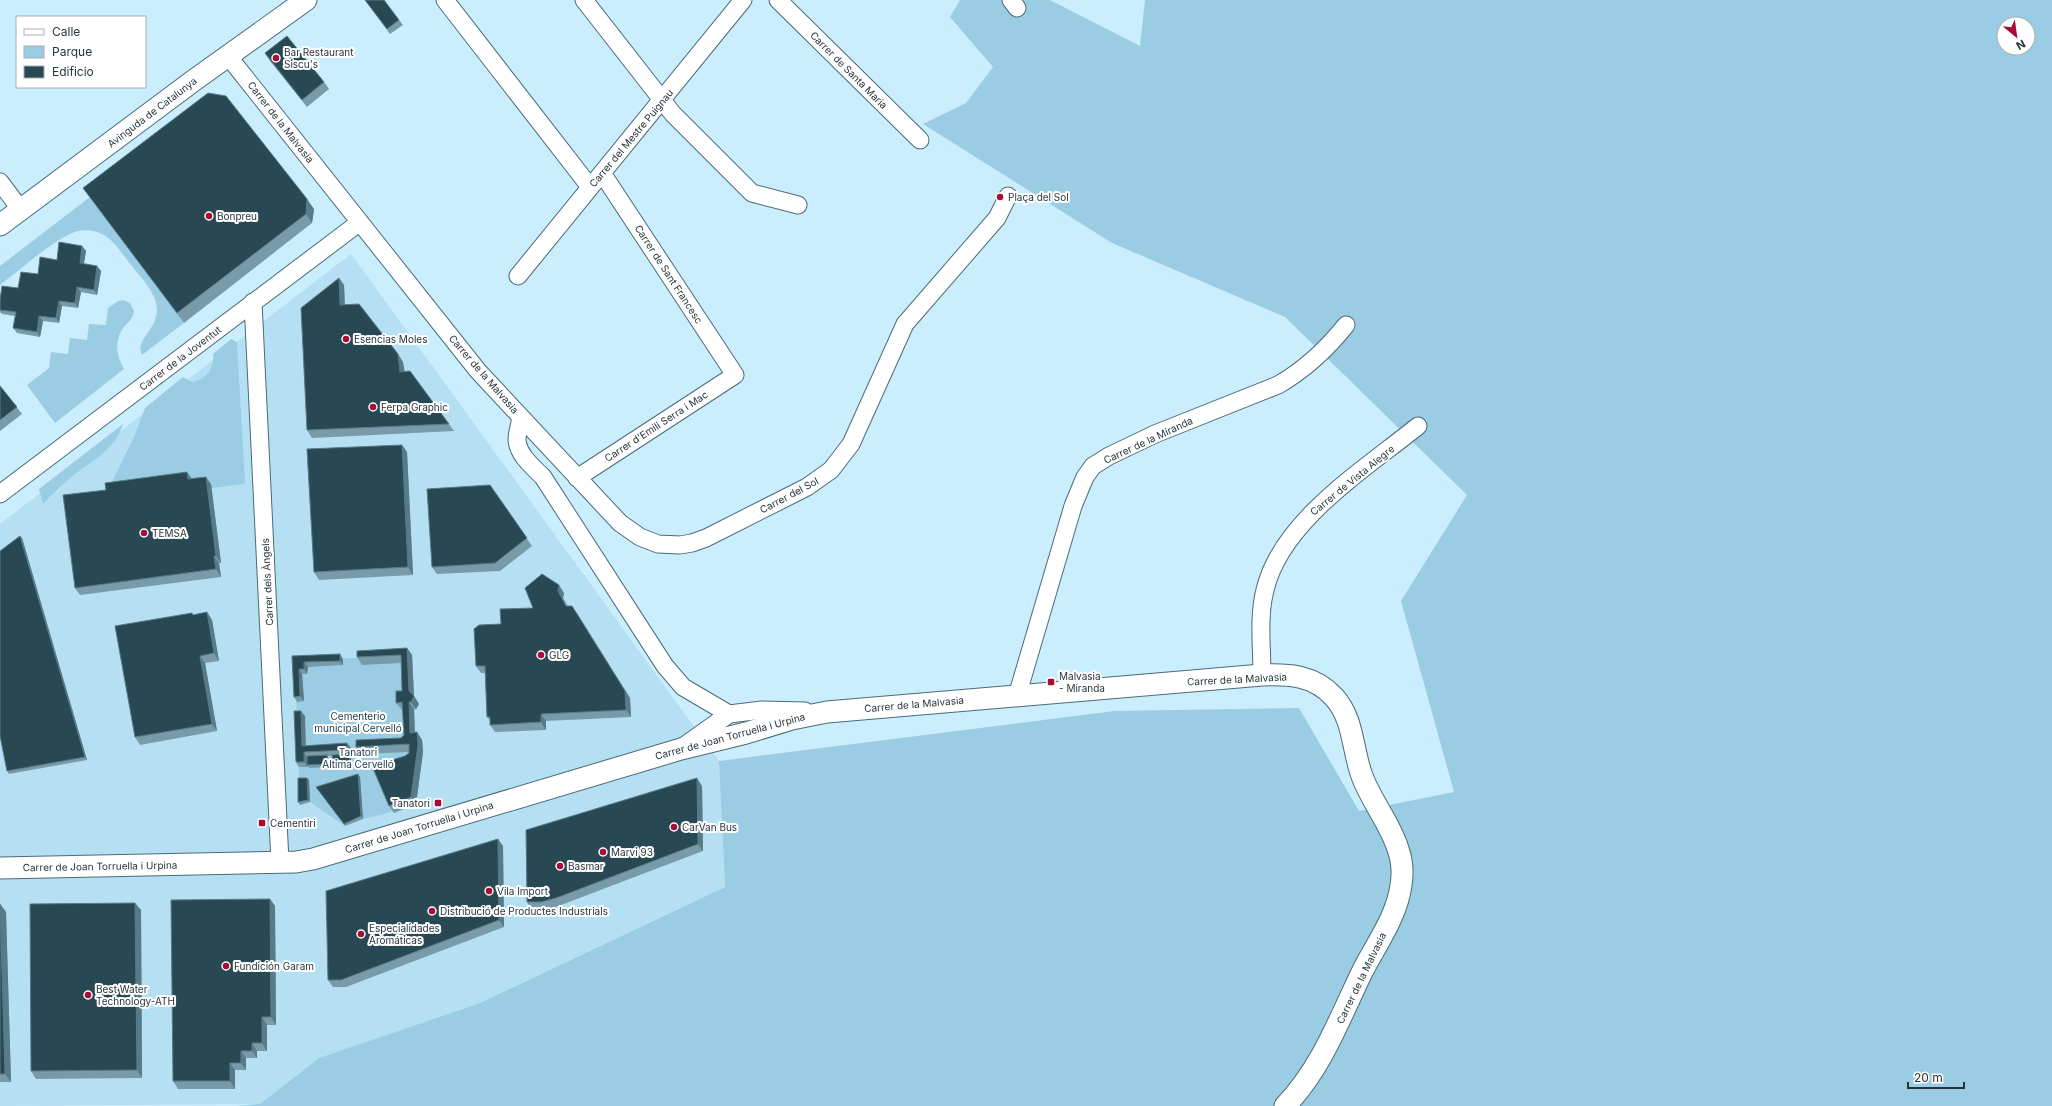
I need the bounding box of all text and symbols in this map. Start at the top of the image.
legend [16,16,146,88]
north arrow [1996,16,2036,56]
text: Calle [52,24,80,39]
street label: Carrer de Santa Maria [808,29,890,111]
text: N [2014,37,2028,53]
text: Parque [52,44,92,59]
place label: Bar Restaurant Siscu's [284,46,354,70]
marker: Bar Restaurant Siscu's [271,53,281,63]
text: Edificio [52,64,94,79]
street label: Avinguda de Catalunya [105,75,199,149]
street label: Carrer de la Malvasia [245,79,317,165]
street label: Carrer del Mestre Puignau [587,87,675,189]
place label: Plaça del Sol [1008,191,1069,203]
marker: Plaça del Sol [995,192,1005,202]
place label: Bonpreu [217,210,257,222]
marker: Bonpreu [204,211,214,221]
street label: Carrer de Sant Francesc [633,222,706,326]
street label: Carrer de la Joventut [137,323,224,393]
street label: Carrer de la Malvasia [447,332,521,416]
place label: Esencias Moles [354,333,427,345]
marker: Esencias Moles [341,334,351,344]
street label: Carrer d'Emili Serra i Mac [602,388,710,464]
place label: Ferpa Graphic [381,401,448,413]
marker: Ferpa Graphic [368,402,378,412]
street label: Carrer de la Miranda [1102,414,1194,466]
street label: Carrer de Vista Alegre [1308,442,1397,518]
street label: Carrer del Sol [758,474,820,516]
place label: TEMSA [152,527,187,539]
marker: TEMSA [139,528,149,538]
street label: Carrer dels Àngels [258,538,275,626]
place label: GLG [549,649,569,661]
marker: GLG [536,650,546,660]
place label: Malvasia - Miranda [1059,670,1105,694]
street label: Carrer de la Malvasia [1187,670,1287,688]
marker: Malvasia - Miranda [1046,677,1056,687]
street label: Carrer de la Malvasia [864,694,964,714]
park label: Cementerio municipal Cervelló [314,710,402,734]
street label: Carrer de Joan Torruella i Urpina [654,710,806,762]
park label: Tanatori Altima Cervelló [322,746,394,770]
place label: Tanatori [392,797,430,809]
marker: Tanatori [433,798,443,808]
street label: Carrer de Joan Torruella i Urpina [343,799,495,855]
place label: Cementiri [270,817,316,829]
marker: Cementiri [257,818,267,828]
place label: CarVan Bus [682,821,737,833]
marker: CarVan Bus [669,822,679,832]
place label: Marvi 93 [611,846,653,858]
marker: Marvi 93 [598,847,608,857]
street label: Carrer de Joan Torruella i Urpina [23,859,177,873]
place label: Basmar [568,860,604,872]
marker: Basmar [555,861,565,871]
place label: Vila Import [497,885,549,897]
marker: Vila Import [484,886,494,896]
place label: Distribució de Productes Industrials [440,905,608,917]
marker: Distribució de Productes Industrials [427,906,437,916]
place label: Especialidades Aromáticas [369,922,440,946]
marker: Especialidades Aromáticas [356,929,366,939]
street label: Carrer de la Malvasia [1334,930,1388,1026]
place label: Fundición Garam [234,960,314,972]
marker: Fundición Garam [221,961,231,971]
place label: Best Water Technology-ATH [96,983,175,1007]
marker: Best Water Technology-ATH [83,990,93,1000]
scale bar [1908,1064,1964,1090]
text: 20 m [1914,1070,1943,1085]

